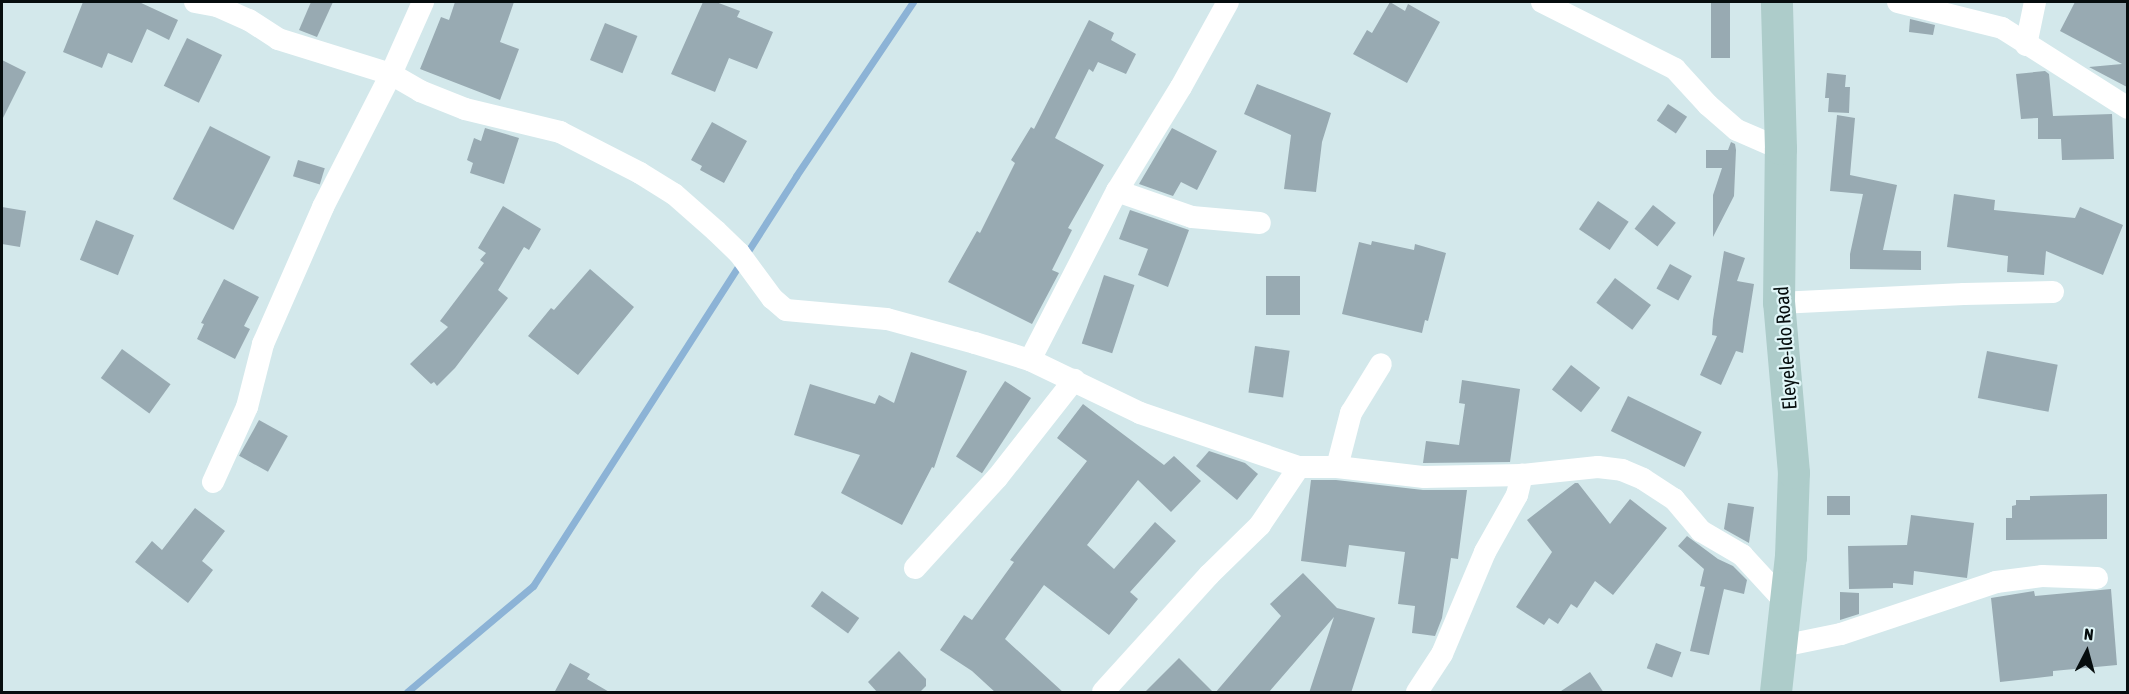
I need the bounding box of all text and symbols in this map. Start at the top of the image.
street label: Eleyele-Ido Road [1769,285,1801,411]
north arrow [2057,622,2117,682]
text: N [2083,625,2095,644]

